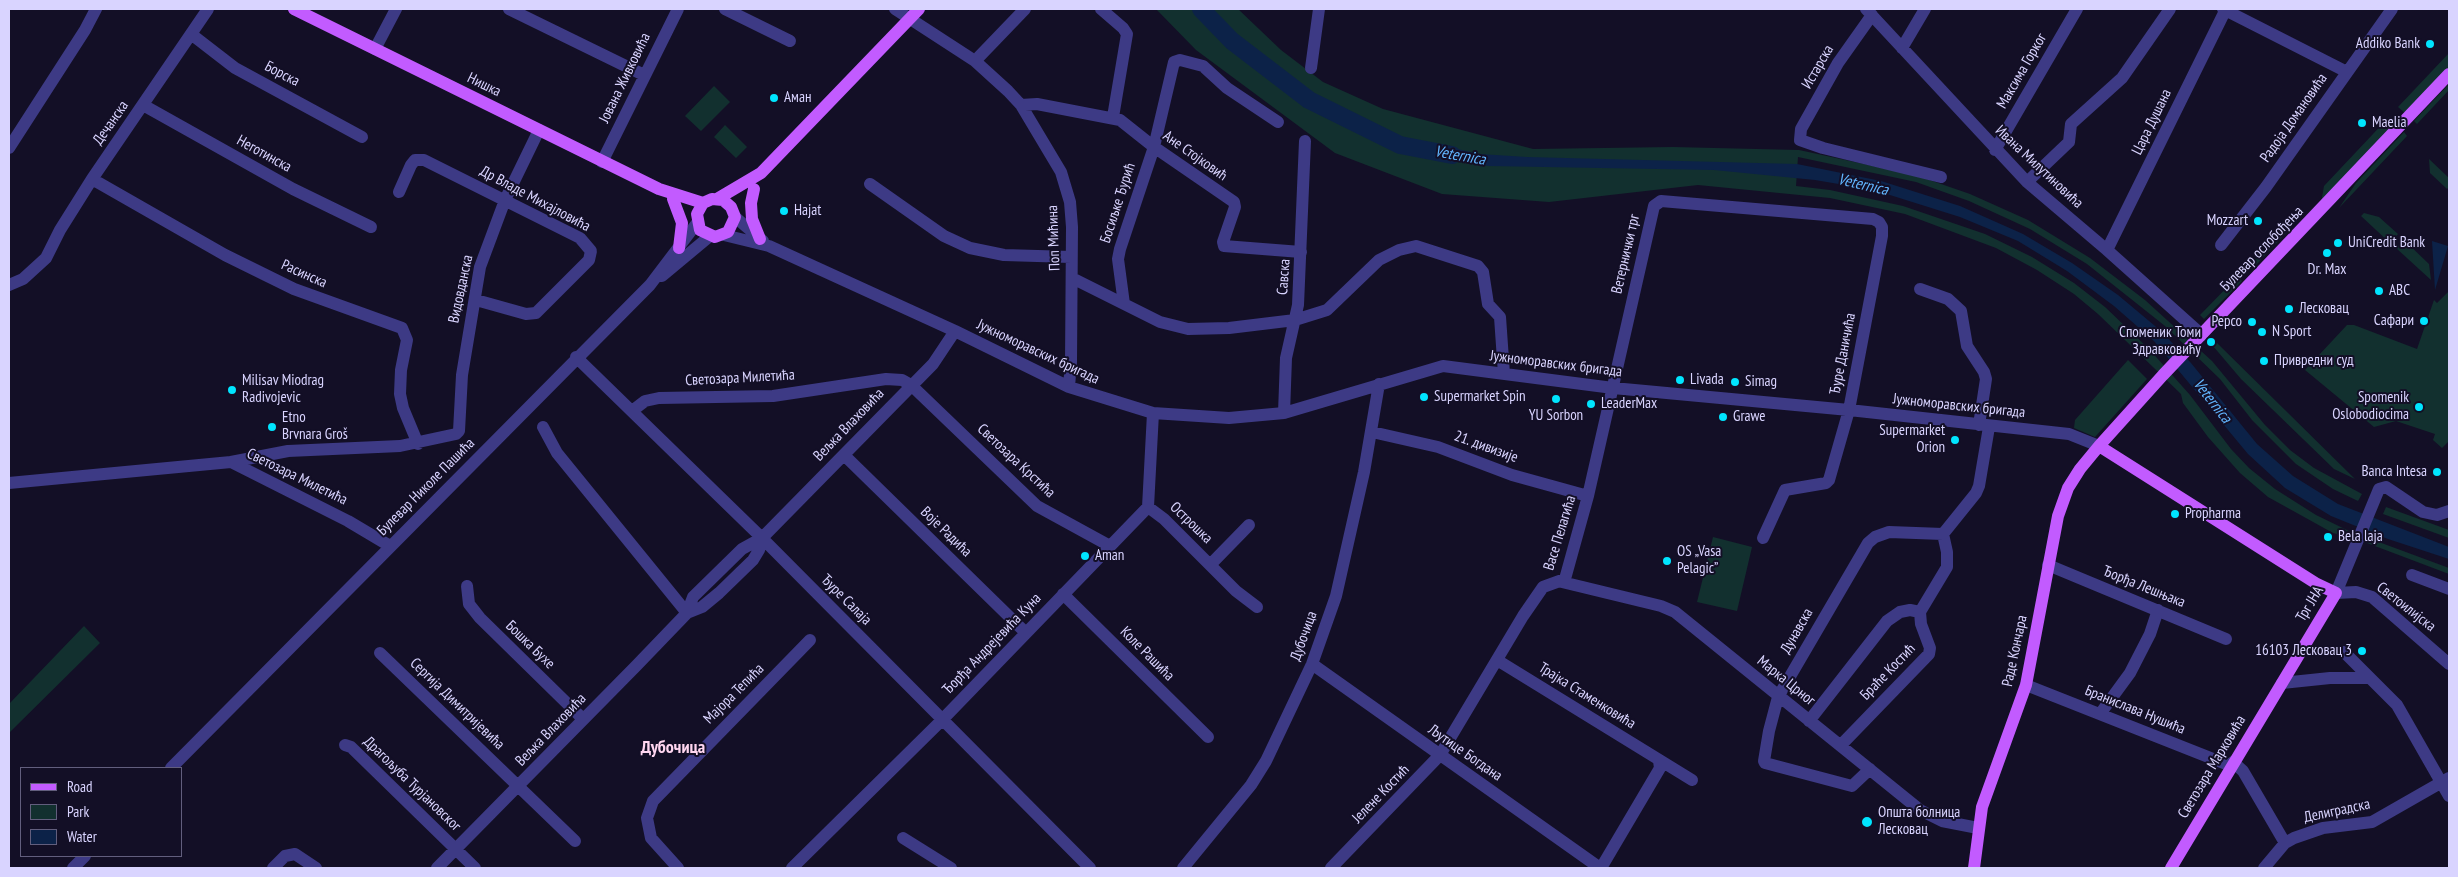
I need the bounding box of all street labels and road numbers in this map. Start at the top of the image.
street label: Јована Живковића [595,30,655,126]
street label: Максима Горког [1993,30,2051,112]
street label: Истарска [1798,42,1838,92]
street label: Борска [262,57,302,91]
street label: Нишка [464,69,504,101]
street label: Радоја Домановића [2257,70,2331,166]
street label: Цара Душана [2128,86,2176,158]
street label: Дечанска [89,97,133,149]
street label: Ивана Милутиновића [1991,122,2087,212]
street label: Ане Стојковић [1159,127,1231,185]
street label: Неготинска [233,132,295,176]
street label: Босиљке Ђурић [1097,161,1139,245]
street label: Др Владе Михајловића [477,162,593,236]
street label: Булевар ослобођења [2217,203,2307,295]
street label: Поп Мићина [1044,205,1064,271]
street label: Ветернички трг [1608,213,1644,295]
street label: Видовданска [445,253,477,325]
street label: Расинска [278,256,330,292]
street label: Савска [1274,258,1294,296]
street label: Ђуре Даничића [1826,312,1860,396]
street label: Јужноморавских бригада [974,316,1102,388]
street label: Јужноморавских бригада [1489,347,1623,381]
street label: Светозара Милетића [685,366,795,390]
street label: Вељка Влаховића [810,385,888,465]
street label: Јужноморавских бригада [1892,390,2026,422]
street label: Светозара Крстића [973,420,1059,502]
street label: 21. дивизије [1452,427,1520,467]
street label: Булевар Николе Пашића [374,435,478,539]
street label: Светозара Милетића [244,445,350,509]
street label: Васе Пелагића [1540,493,1580,573]
street label: Острошка [1166,498,1216,548]
street label: Воје Радића [917,503,975,561]
street label: Ђорђа Лешњака [2100,562,2188,612]
street label: Ђуре Салаја [817,571,875,629]
street label: Светоилијска [2373,578,2439,636]
street label: Трг ЈНА [2292,583,2328,625]
street label: Ђорђа Андрејевића Куна [939,590,1045,698]
street label: Дунавска [1777,605,1817,657]
street label: Дубочица [1287,609,1321,663]
street label: Раде Кончара [1999,614,2031,688]
street label: Бошка Бухе [502,617,558,673]
street label: Коле Рашића [1116,623,1178,685]
street label: Браће Костић [1857,640,1919,704]
street label: Марка Црног [1753,652,1819,710]
street label: Сергија Димитријевића [406,654,508,754]
street label: Трајка Стаменковића [1535,659,1639,733]
street label: Мајора Тепића [700,660,768,728]
street label: Бранислава Нушића [2082,682,2188,738]
street label: Вељка Влаховића [512,690,590,770]
street label: Светозара Марковића [2174,712,2250,822]
street label: Љутице Богдана [1424,721,1506,785]
street label: Драгољуба Турјановског [359,733,465,835]
street label: Јелене Костић [1349,761,1413,827]
street label: Делиградска [2302,795,2372,827]

